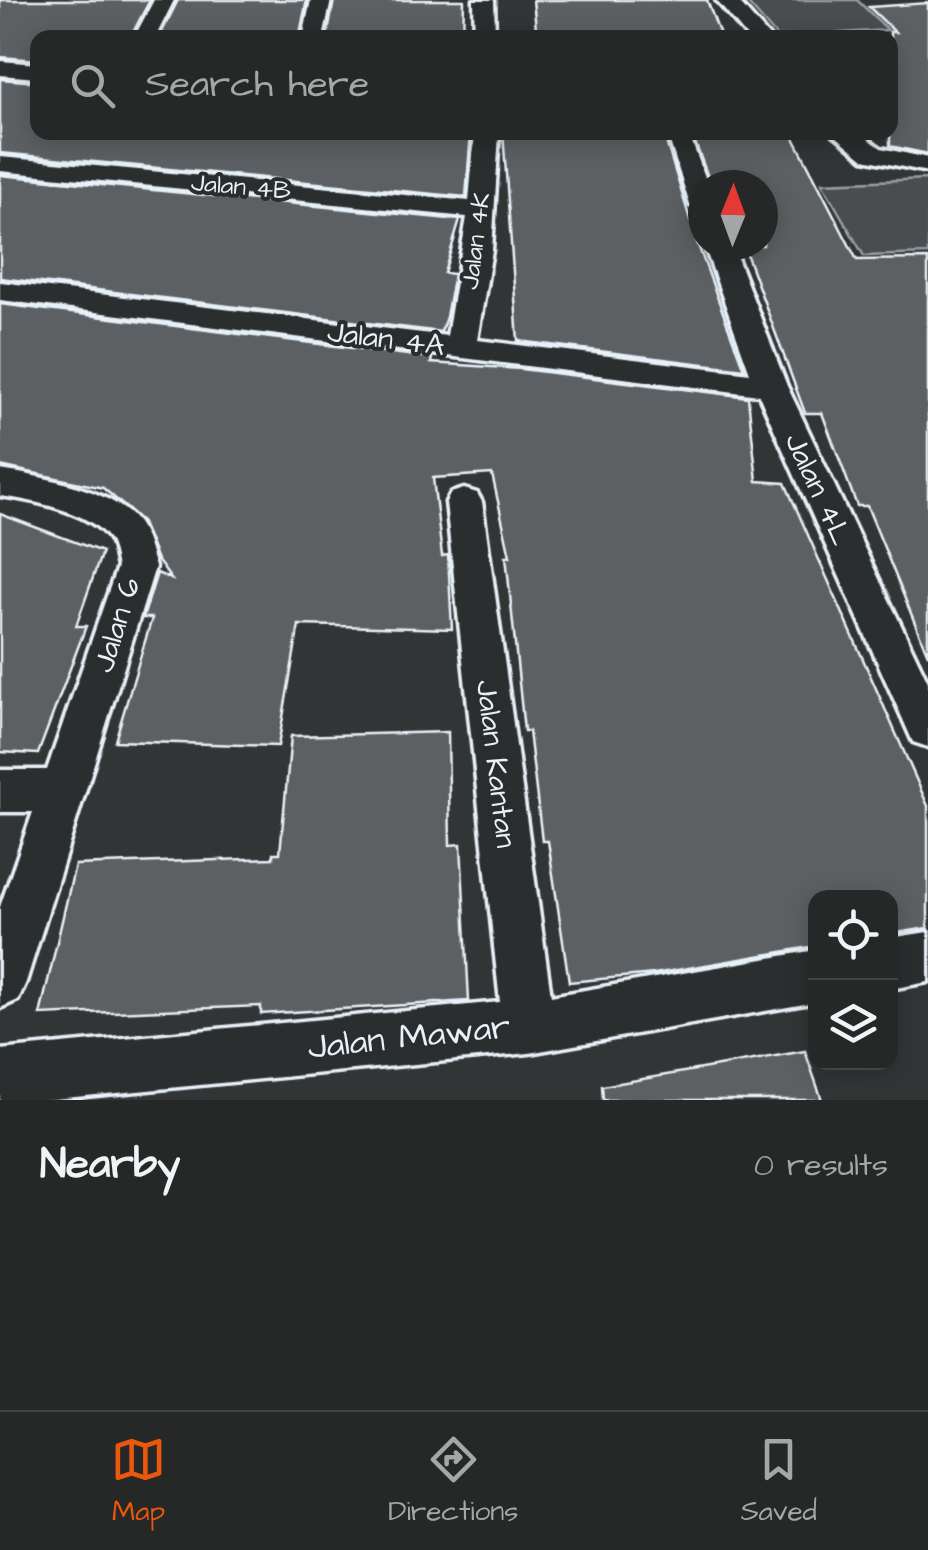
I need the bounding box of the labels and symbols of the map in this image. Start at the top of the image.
street label: Jalan 4B [190,165,293,209]
north arrow [688,170,778,260]
street label: Jalan 4K [453,191,499,291]
street label: Jalan 4A [325,311,447,367]
street label: Jalan 4L [774,426,862,552]
street label: Jalan 6 [83,572,151,677]
street label: Jalan Kantan [465,678,527,850]
street label: Jalan Mawar [305,1002,513,1072]

